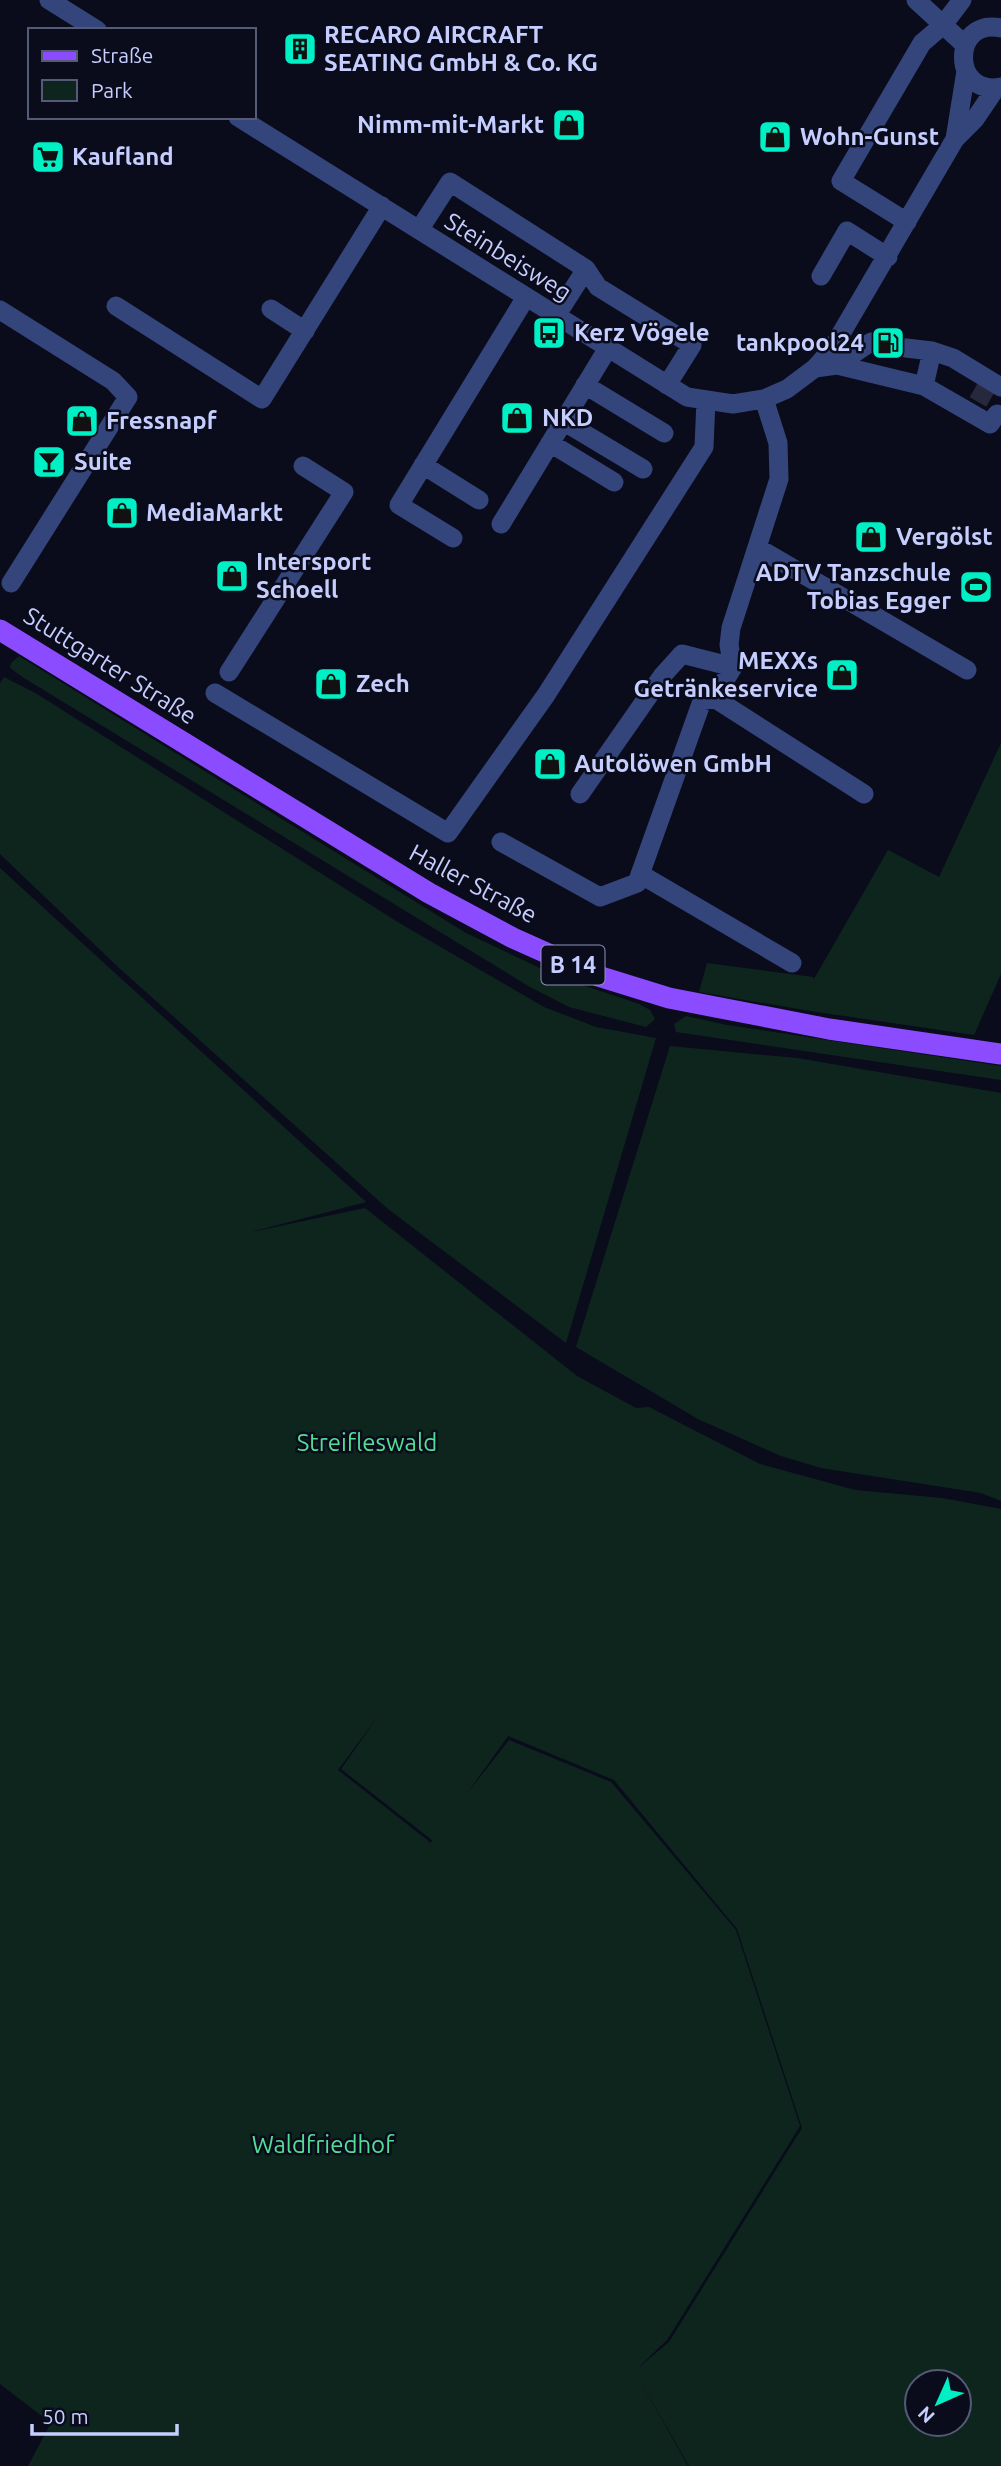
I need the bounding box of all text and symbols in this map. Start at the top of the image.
place label: RECARO AIRCRAFT SEATING GmbH & Co. KG [324,21,598,76]
legend [28,28,256,119]
building icon: RECARO AIRCRAFT SEATING GmbH & Co. KG [281,30,319,68]
text: Straße [91,43,153,67]
text: Park [91,78,133,102]
shop icon: Nimm-mit-Markt [550,106,588,144]
place label: Nimm-mit-Markt [357,111,544,138]
shop icon: Wohn-Gunst [756,118,794,156]
place label: Wohn-Gunst [800,123,939,150]
supermarket icon: Kaufland [29,138,67,176]
place label: Kaufland [72,143,174,170]
street label: Steinbeisweg [440,207,576,306]
bus stop icon: Kerz Vögele [530,314,568,352]
place label: Kerz Vögele [574,319,710,346]
fuel station icon: tankpool24 [869,324,907,362]
place label: tankpool24 [736,329,864,356]
shop icon: NKD [498,399,536,437]
shop icon: Fressnapf [63,402,101,440]
place label: NKD [542,404,593,431]
place label: Fressnapf [106,407,218,434]
bar icon: Suite [30,443,68,481]
place label: Suite [74,448,132,475]
shop icon: MediaMarkt [103,494,141,532]
place label: MediaMarkt [146,499,283,526]
shop icon: Vergölst [852,518,890,556]
place label: Vergölst [896,523,993,550]
place label: Intersport Schoell [256,548,371,603]
shop icon: Intersport Schoell [213,557,251,595]
place label: ADTV Tanzschule Tobias Egger [756,559,951,614]
sports icon: ADTV Tanzschule Tobias Egger [957,568,995,606]
street label: Stuttgarter Straße [19,602,201,730]
place label: MEXXs Getränkeservice [634,647,818,702]
shop icon: MEXXs Getränkeservice [823,656,861,694]
shop icon: Zech [312,665,350,703]
place label: Zech [356,670,410,697]
shop icon: Autolöwen GmbH [531,745,569,783]
place label: Autolöwen GmbH [574,750,772,777]
street label: Haller Straße [405,839,542,928]
road number: B 14 [542,946,604,984]
park label: Streifleswald [297,1429,437,1456]
park label: Waldfriedhof [252,2131,395,2158]
north arrow [903,2368,973,2438]
scale bar [32,2392,177,2436]
text: N [913,2402,939,2428]
text: 50 m [42,2404,89,2428]

